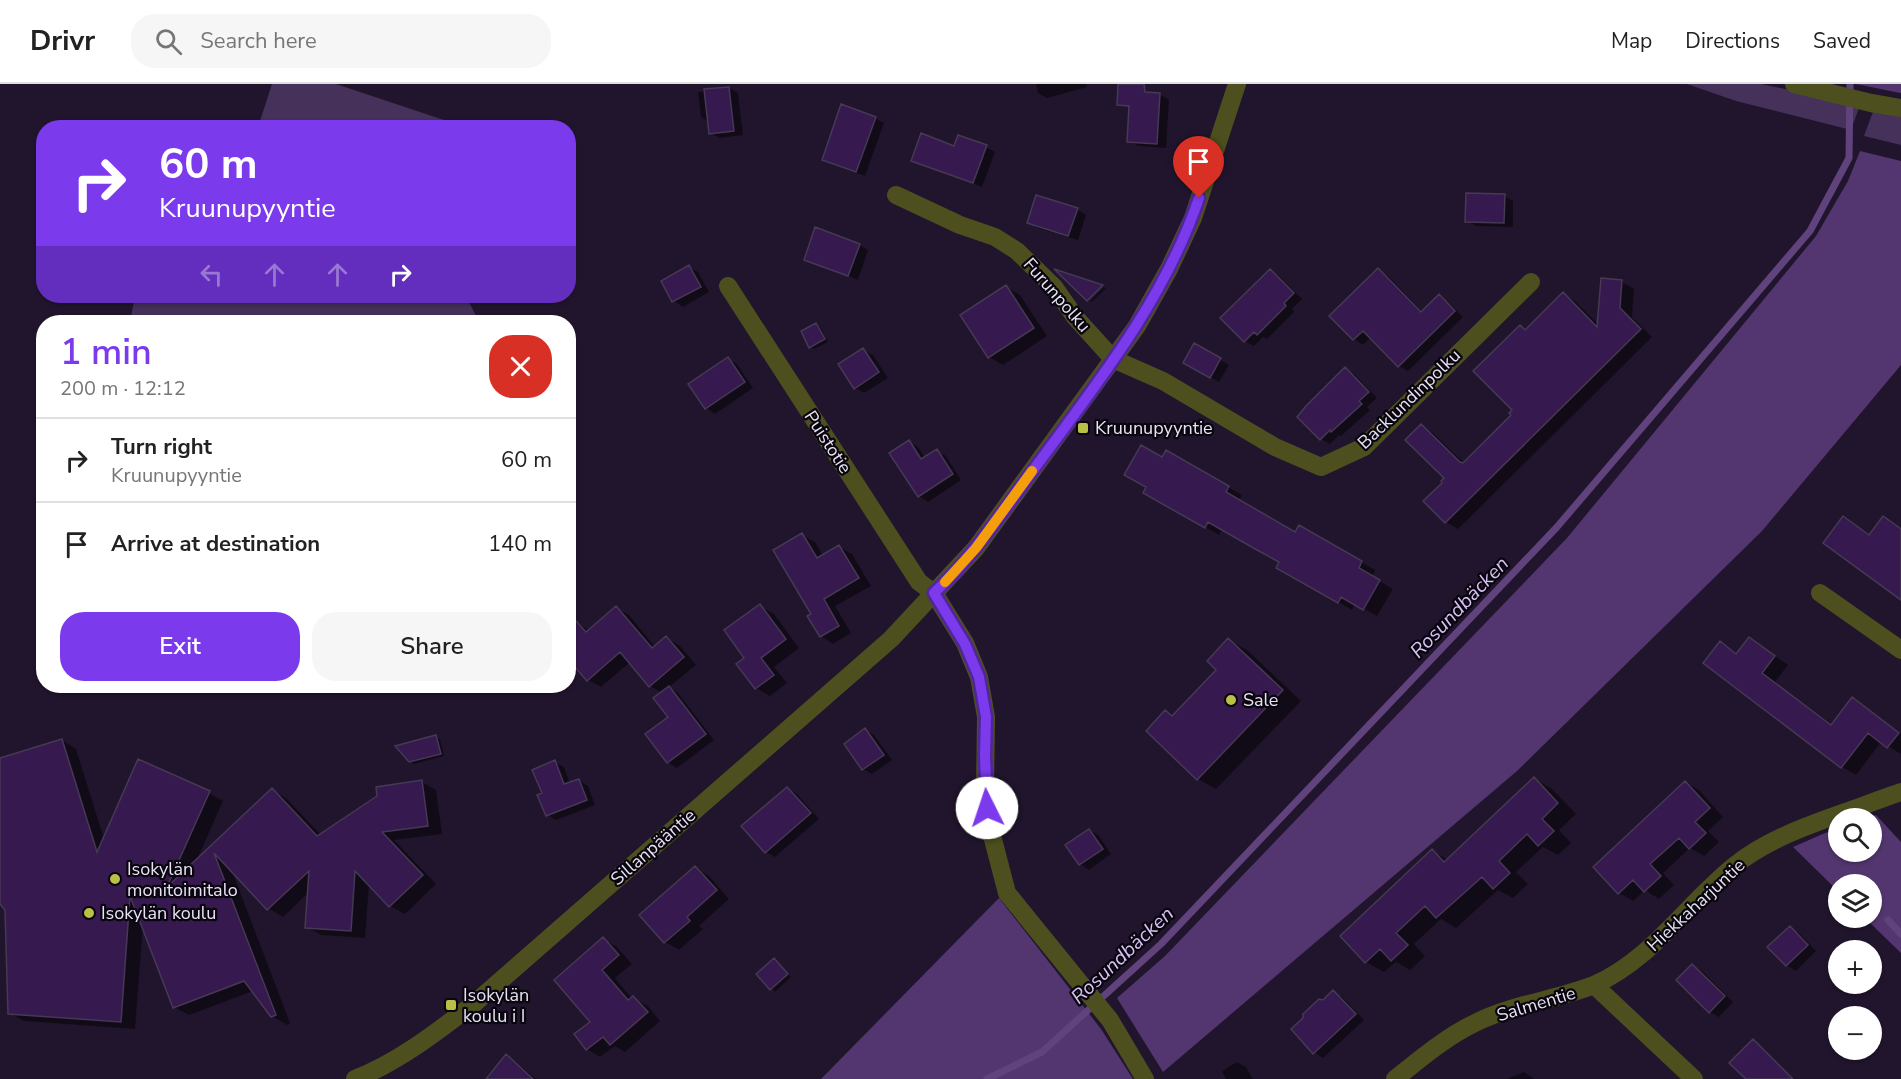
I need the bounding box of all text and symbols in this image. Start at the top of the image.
search box [131,14,551,68]
text: Drivr [30,22,95,60]
icon: search [152,25,185,58]
text: Search here [200,26,317,56]
text: Map [1611,27,1652,55]
text: Directions [1685,27,1780,55]
text: Saved [1813,27,1871,55]
text: 60 m [159,136,258,193]
pin [1173,136,1224,198]
icon: right [60,144,138,222]
icon: arrive [1182,145,1215,178]
text: Kruunupyyntie [159,190,336,227]
street label: Furunpolku [1018,253,1096,337]
icon: left [195,258,228,291]
icon: ahead [258,258,291,291]
icon: ahead [321,258,354,291]
icon: right [384,258,417,291]
text: 1 min [60,328,152,377]
button: close [489,335,552,398]
street label: Backlundinpolku [1352,344,1466,454]
text: 200 m · 12:12 [60,375,186,402]
street label: Puistotie [799,406,857,478]
place label: Kruunupyyntie [1095,416,1213,440]
marker: Kruunupyyntie [1076,421,1090,435]
text: Turn right [111,432,212,462]
icon: right [60,444,93,477]
text: 60 m [501,445,552,475]
text: Kruunupyyntie [111,462,242,489]
icon: arrive [60,528,93,561]
text: Arrive at destination [111,529,320,559]
text: 140 m [488,529,552,559]
water label: Rosundbäcken [1404,551,1515,664]
button: Exit [60,612,300,681]
button: Share [312,612,552,681]
place label: Sale [1243,688,1278,712]
marker: Sale [1224,693,1238,707]
position arrow [955,776,1019,840]
street label: Sillanpääntie [605,803,701,891]
map controls [1828,808,1882,1060]
button: search [1828,808,1882,862]
street label: Hiekkaharjuntie [1642,853,1750,957]
place label: Isokylän monitoimitalo [127,857,238,902]
marker: Isokylän monitoimitalo [108,872,122,886]
button: layers [1828,874,1882,928]
place label: Isokylän koulu [101,901,216,925]
water label: Rosundbäcken [1065,901,1180,1010]
marker: Isokylän koulu [82,906,96,920]
button: + [1828,940,1882,994]
street label: Salmentie [1494,981,1578,1027]
place label: Isokylän koulu i I [463,983,529,1028]
marker: Isokylän koulu i I [444,998,458,1012]
button: − [1828,1006,1882,1060]

